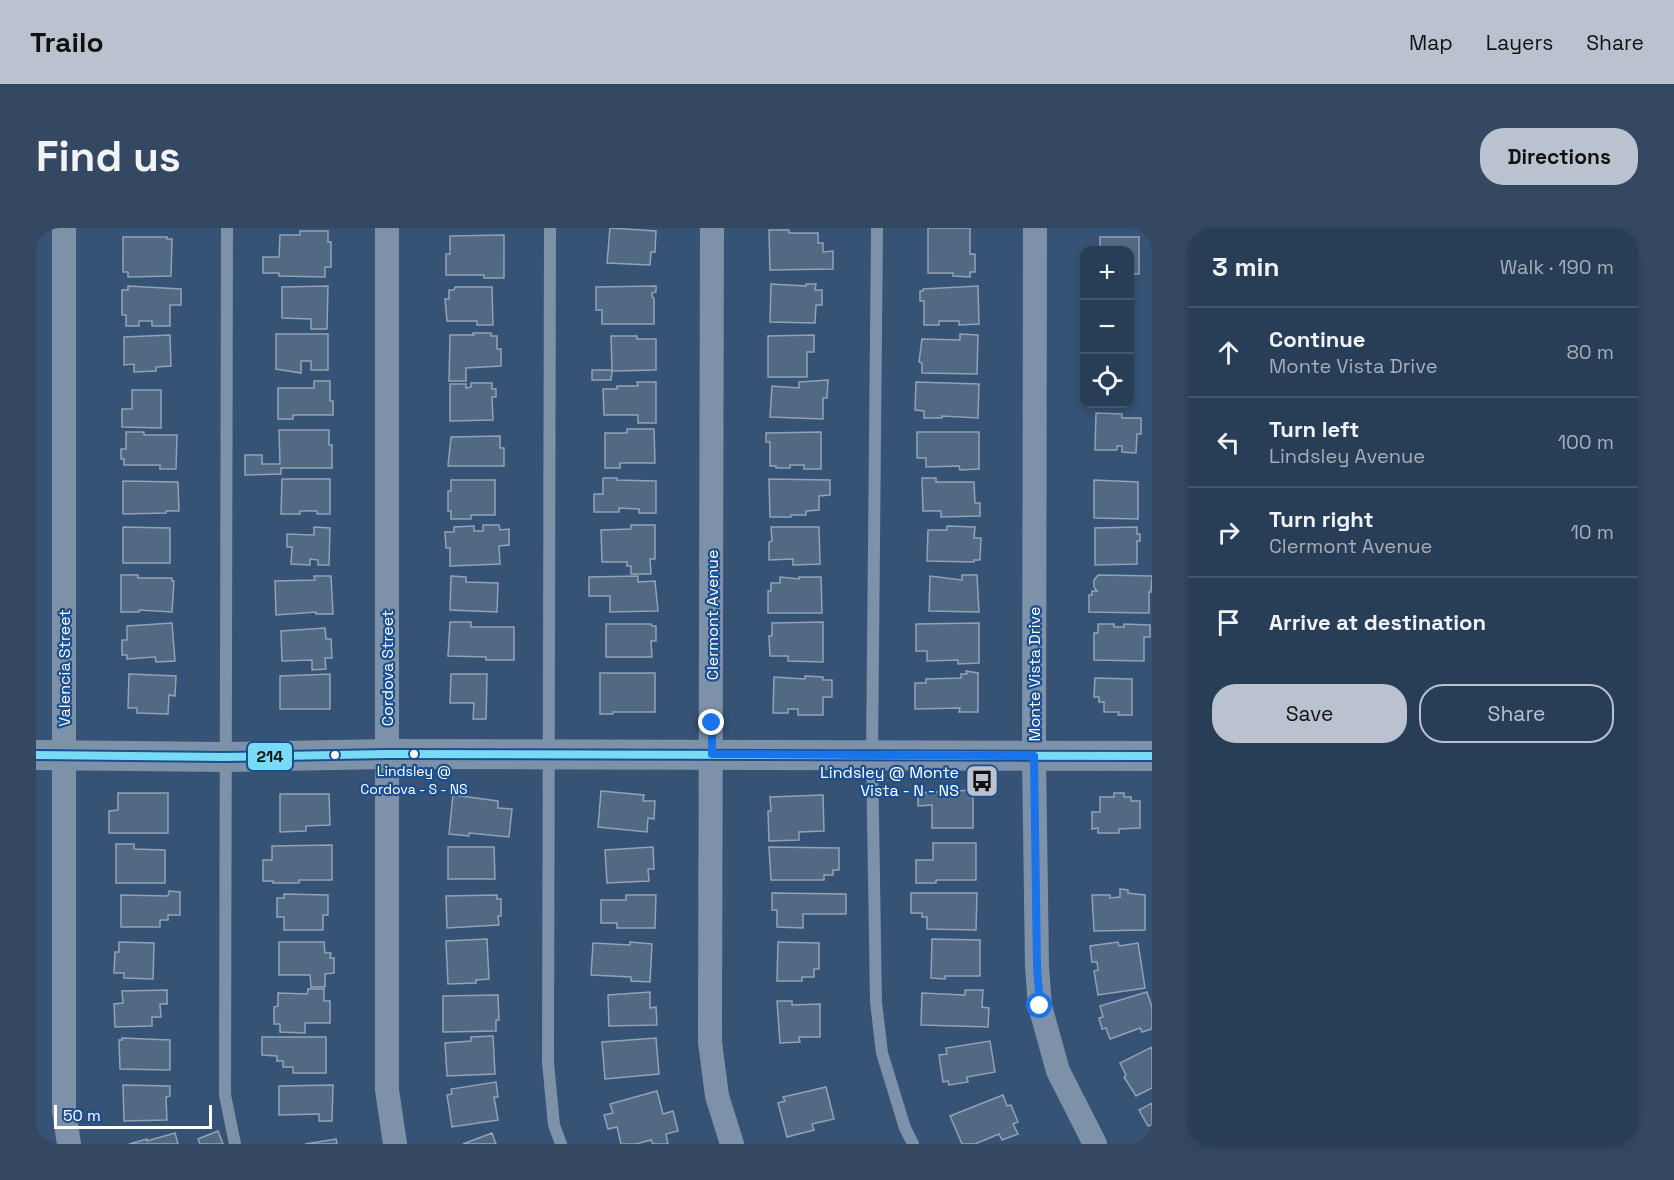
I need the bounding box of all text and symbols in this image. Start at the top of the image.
text: Trailo [30,24,104,60]
text: Map [1409,29,1453,56]
text: Layers [1486,29,1553,56]
text: Share [1586,29,1644,56]
button: Directions [1480,128,1638,185]
text: Find us [36,130,181,183]
map controls [1080,246,1134,408]
button: + [1080,246,1134,300]
text: 3 min [1212,250,1280,284]
text: Walk · 190 m [1500,254,1614,280]
button: − [1080,300,1134,354]
text: Continue [1269,325,1365,353]
icon: ahead [1212,336,1245,369]
text: 80 m [1566,339,1614,365]
text: Monte Vista Drive [1269,353,1437,379]
button: locate [1080,354,1134,408]
text: Turn left [1269,415,1359,443]
icon: left [1212,426,1245,459]
text: 100 m [1558,429,1614,455]
text: Lindsley Avenue [1269,443,1425,469]
text: Turn right [1269,505,1374,533]
icon: right [1212,516,1245,549]
text: 10 m [1570,519,1614,545]
text: Clermont Avenue [1269,533,1432,559]
street label: Clermont Avenue [702,550,723,680]
icon: arrive [1212,606,1245,639]
street label: Monte Vista Drive [1024,607,1045,741]
text: Arrive at destination [1269,608,1486,636]
street label: Valencia Street [54,609,75,727]
street label: Cordova Street [377,610,398,726]
button: Save [1212,684,1407,743]
button: Share [1419,684,1614,743]
route end [698,709,724,735]
line badge: 214 [247,742,293,771]
text: 214 [257,746,283,767]
marker: Lindsley @ Cordova - S - NS [408,748,420,760]
unlabelled marker [329,749,341,761]
place label: Lindsley @ Cordova - S - NS [360,762,468,798]
place label: Lindsley @ Monte Vista - N - NS [820,762,959,801]
bus stop icon: Lindsley @ Monte Vista - N - NS [964,763,1000,799]
route start [1026,992,1052,1018]
scale bar [54,1102,212,1130]
text: 50 m [63,1105,101,1126]

